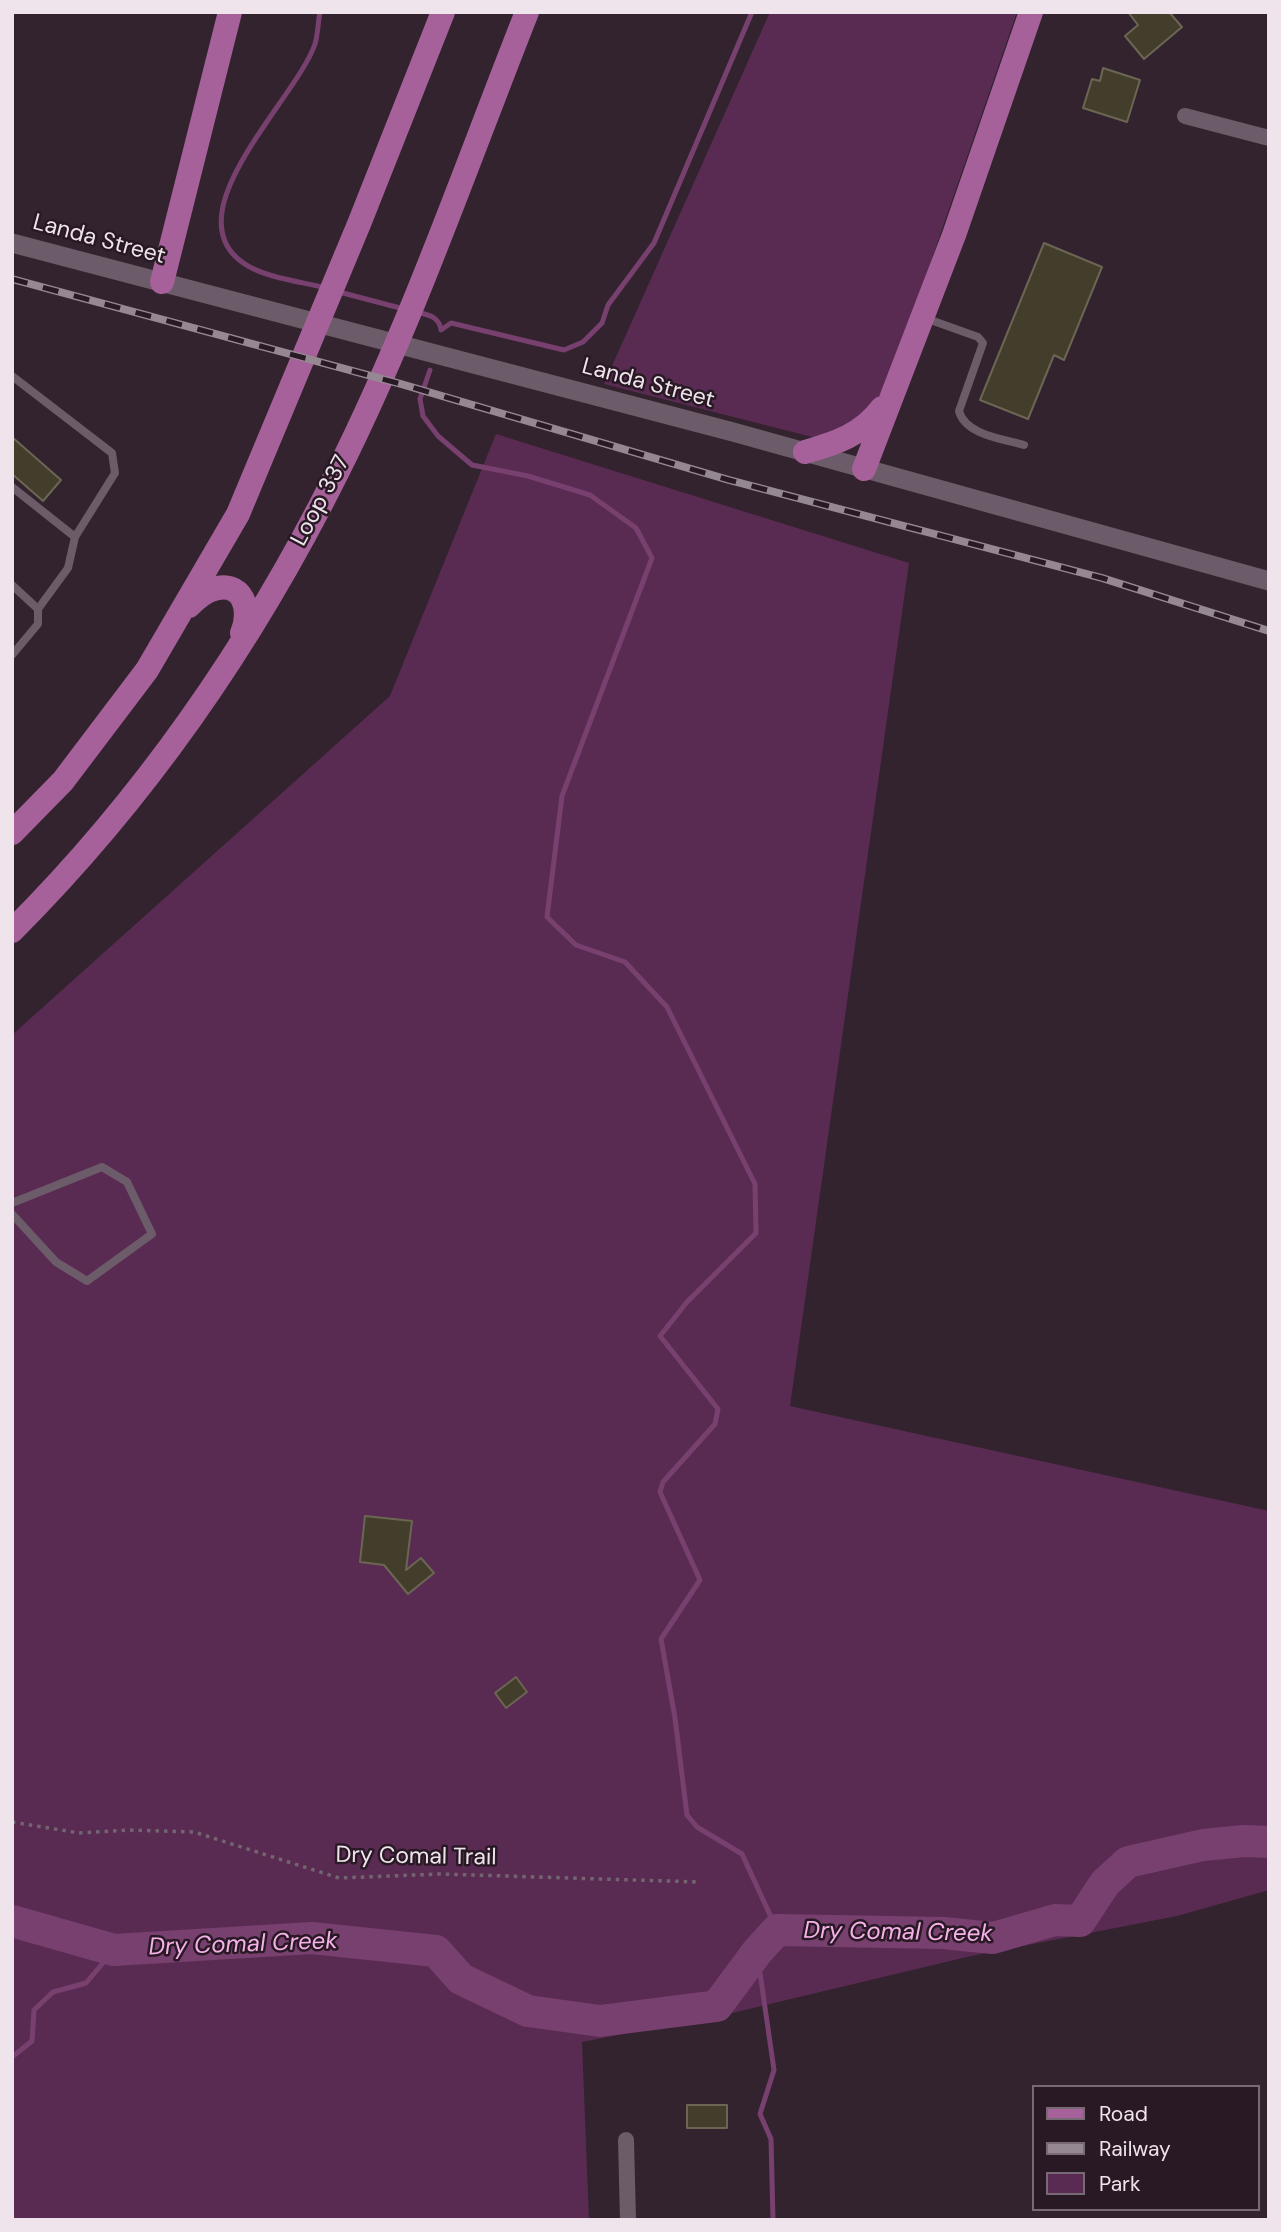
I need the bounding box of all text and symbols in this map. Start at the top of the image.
street label: Landa Street [30,209,168,271]
street label: Landa Street [579,353,717,415]
street label: Loop 337 [286,451,356,551]
street label: Dry Comal Trail [335,1842,497,1872]
water label: Dry Comal Creek [803,1917,993,1949]
water label: Dry Comal Creek [148,1927,338,1963]
legend [1032,2085,1260,2211]
text: Road [1099,2100,1148,2128]
text: Railway [1099,2135,1171,2163]
text: Park [1099,2170,1140,2198]

